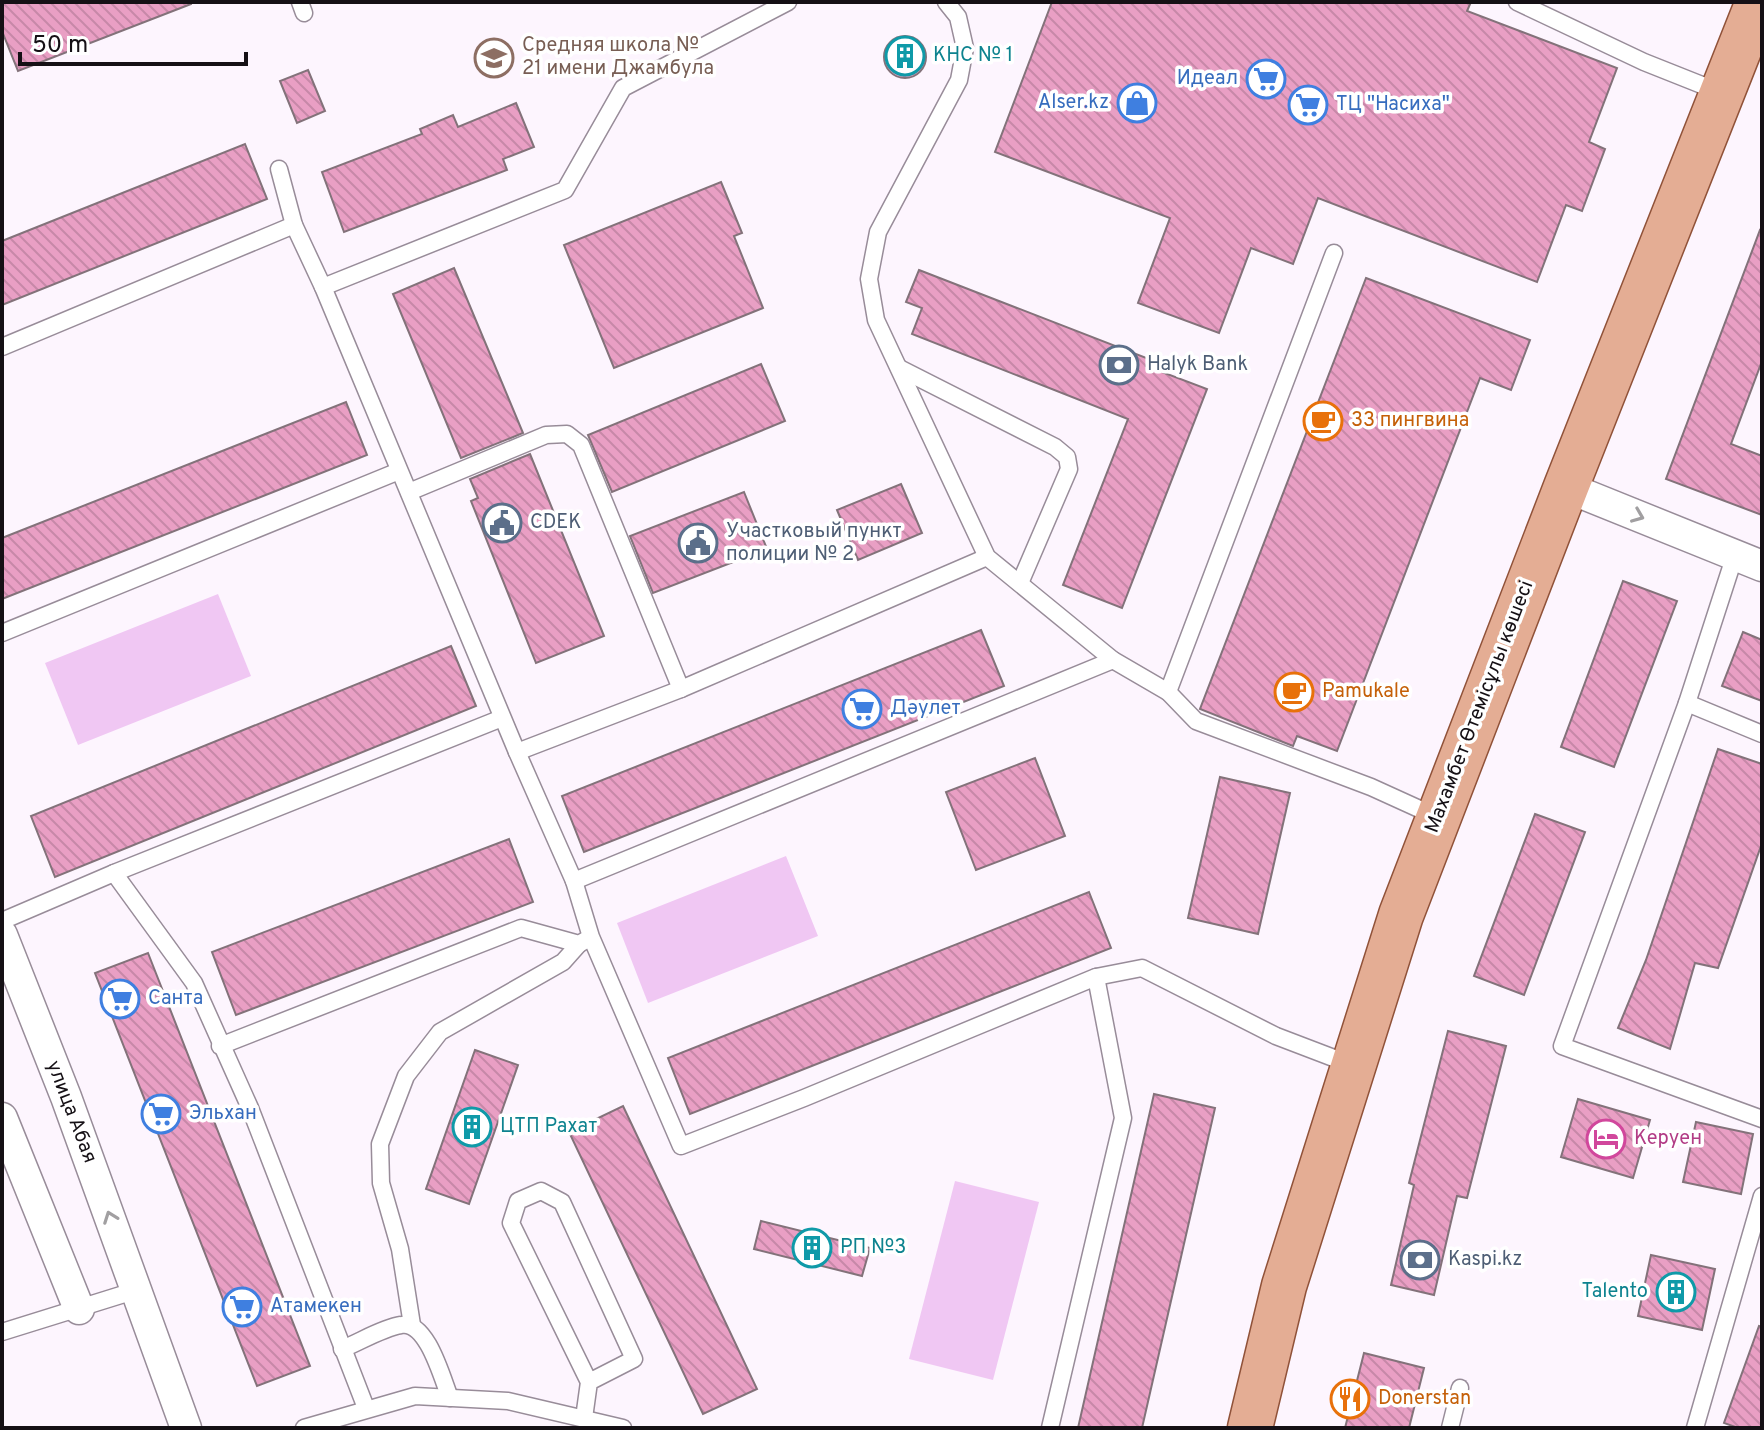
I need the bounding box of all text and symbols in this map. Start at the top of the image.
scale bar [20,16,246,66]
text: 50 m [32,31,88,61]
place label: Средняя школа № 21 имени Джамбула [522,33,714,82]
building icon: КНС № 1 [884,35,926,77]
school or university icon: Средняя школа № 21 имени Джамбула [473,37,515,79]
place label: КНС № 1 [933,43,1013,69]
supermarket icon: Идеал [1245,58,1287,100]
place label: Идеал [1177,66,1238,92]
shop icon: Alser.kz [1116,82,1158,124]
supermarket icon: ТЦ "Насиха" [1287,84,1329,126]
place label: Alser.kz [1038,90,1109,116]
place label: ТЦ "Насиха" [1336,92,1450,118]
bank icon: Halyk Bank [1098,344,1140,386]
place label: Halyk Bank [1147,352,1248,378]
cafe icon: 33 пингвина [1302,400,1344,442]
place label: 33 пингвина [1351,408,1469,434]
public building icon: CDEK [481,502,523,544]
one-way arrow [1630,506,1644,523]
place label: CDEK [530,510,581,536]
place label: Участковый пункт полиции № 2 [726,519,902,568]
public building icon: Участковый пункт полиции № 2 [677,522,719,564]
street label: Махамбет Өтемісұлы көшесі [1420,577,1540,837]
cafe icon: Pamukale [1273,671,1315,713]
place label: Pamukale [1322,679,1410,705]
supermarket icon: Дәулет [841,688,883,730]
place label: Дәулет [890,696,960,722]
supermarket icon: Санта [99,978,141,1020]
place label: Санта [148,986,203,1012]
street label: улица Абая [40,1057,102,1167]
supermarket icon: Эльхан [140,1093,182,1135]
place label: Эльхан [189,1101,257,1127]
building icon: ЦТП Рахат [451,1106,493,1148]
place label: ЦТП Рахат [500,1114,597,1140]
hotel icon: Керуен [1585,1118,1627,1160]
place label: Керуен [1634,1126,1702,1152]
one-way arrow [103,1211,120,1225]
building icon: РП №3 [791,1227,833,1269]
place label: РП №3 [840,1235,906,1261]
bank icon: Kaspi.kz [1399,1239,1441,1281]
place label: Kaspi.kz [1448,1247,1522,1273]
building icon: Talento [1655,1271,1697,1313]
place label: Talento [1581,1279,1648,1305]
supermarket icon: Атамекен [221,1286,263,1328]
place label: Атамекен [270,1294,362,1320]
restaurant icon: Donerstan [1329,1378,1371,1420]
place label: Donerstan [1378,1386,1471,1412]

